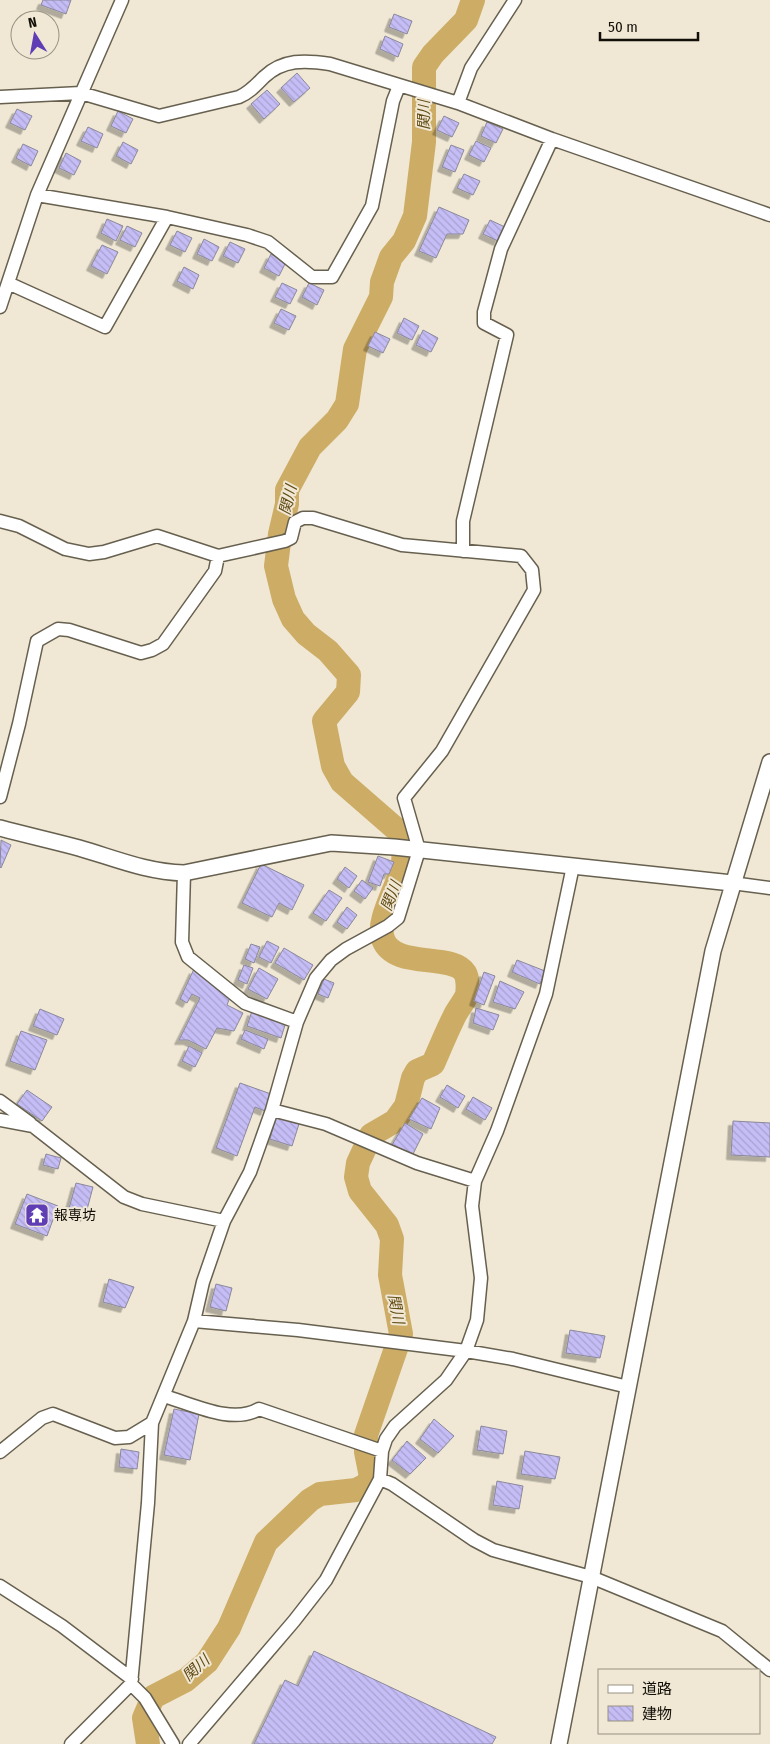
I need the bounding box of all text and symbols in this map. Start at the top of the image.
north arrow [10,10,60,60]
scale bar [600,10,698,42]
text: N [27,14,38,32]
text: 50 m [608,18,638,36]
water label: 関川 [415,98,433,130]
water label: 関川 [276,481,301,517]
water label: 関川 [377,877,405,913]
temple icon: 報専坊 [24,1202,50,1228]
place label: 報専坊 [54,1207,96,1224]
water label: 関川 [384,1293,408,1327]
water label: 関川 [179,1650,215,1685]
legend [598,1669,760,1734]
text: 道路 [642,1680,672,1698]
text: 建物 [642,1705,672,1723]

